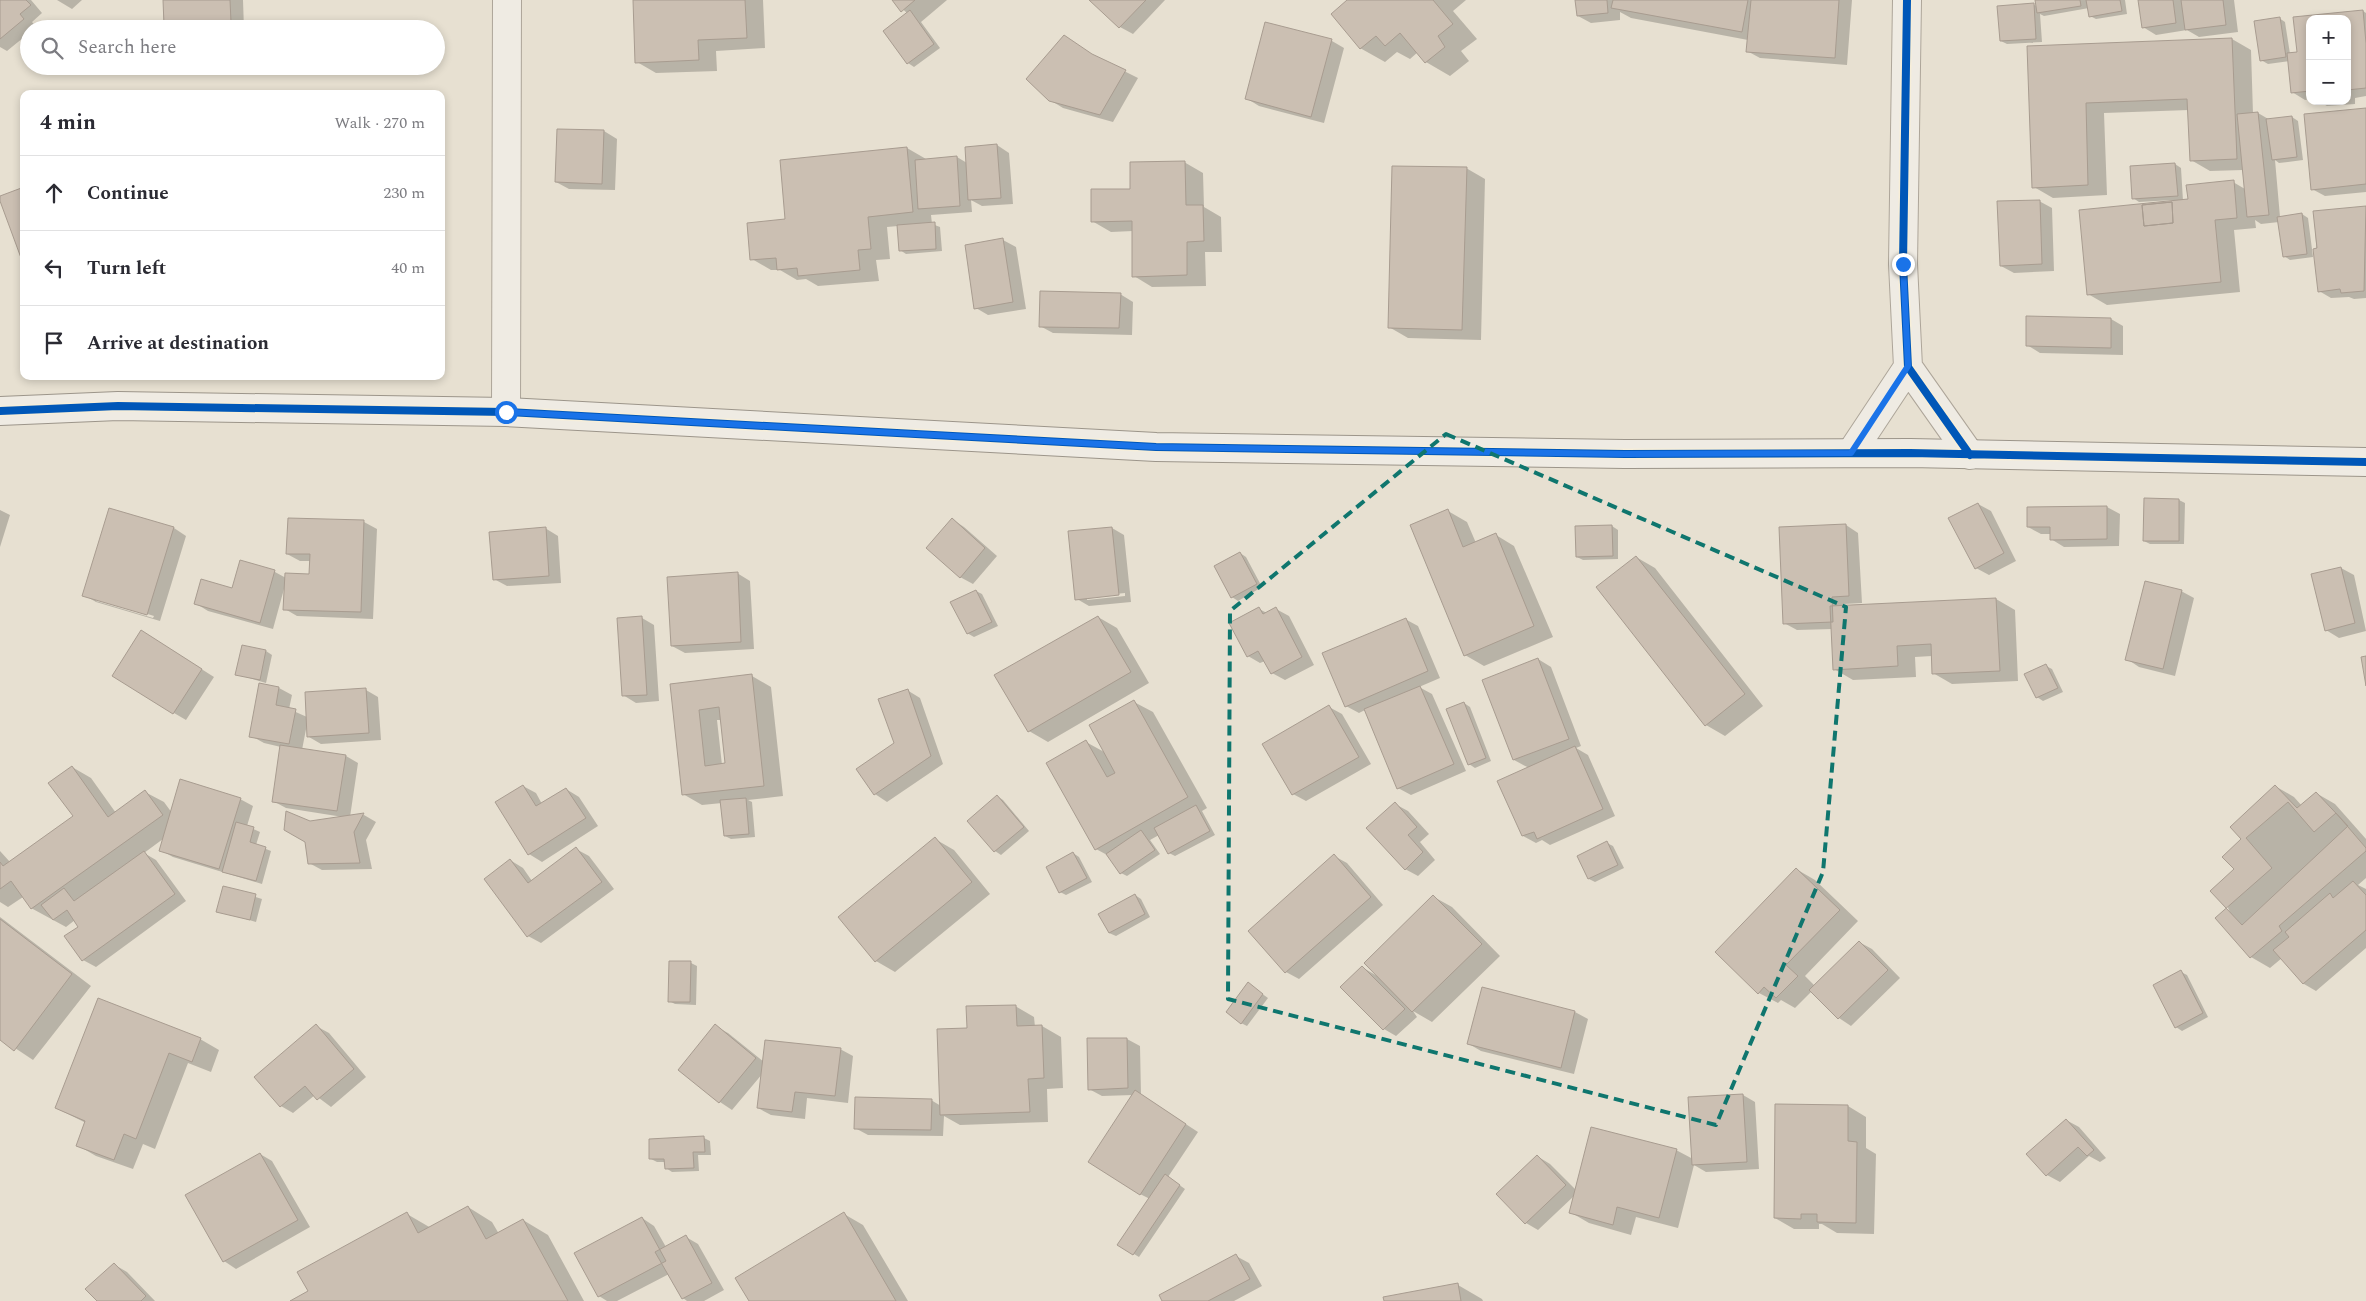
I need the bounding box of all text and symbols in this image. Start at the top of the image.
map controls [2306,15,2351,105]
button: + [2306,15,2351,60]
search box [20,20,445,75]
text: Search here [78,33,177,62]
icon: search [38,34,66,62]
button: − [2306,60,2351,105]
text: 4 min [40,107,96,139]
text: Walk · 270 m [334,111,425,135]
icon: ahead [40,179,68,207]
text: Continue [87,179,169,208]
text: 230 m [383,181,425,205]
route end [1892,253,1915,276]
icon: left [40,254,68,282]
text: Turn left [87,254,166,283]
text: 40 m [391,256,425,280]
icon: arrive [40,329,68,357]
text: Arrive at destination [87,329,269,358]
route start [495,401,518,424]

